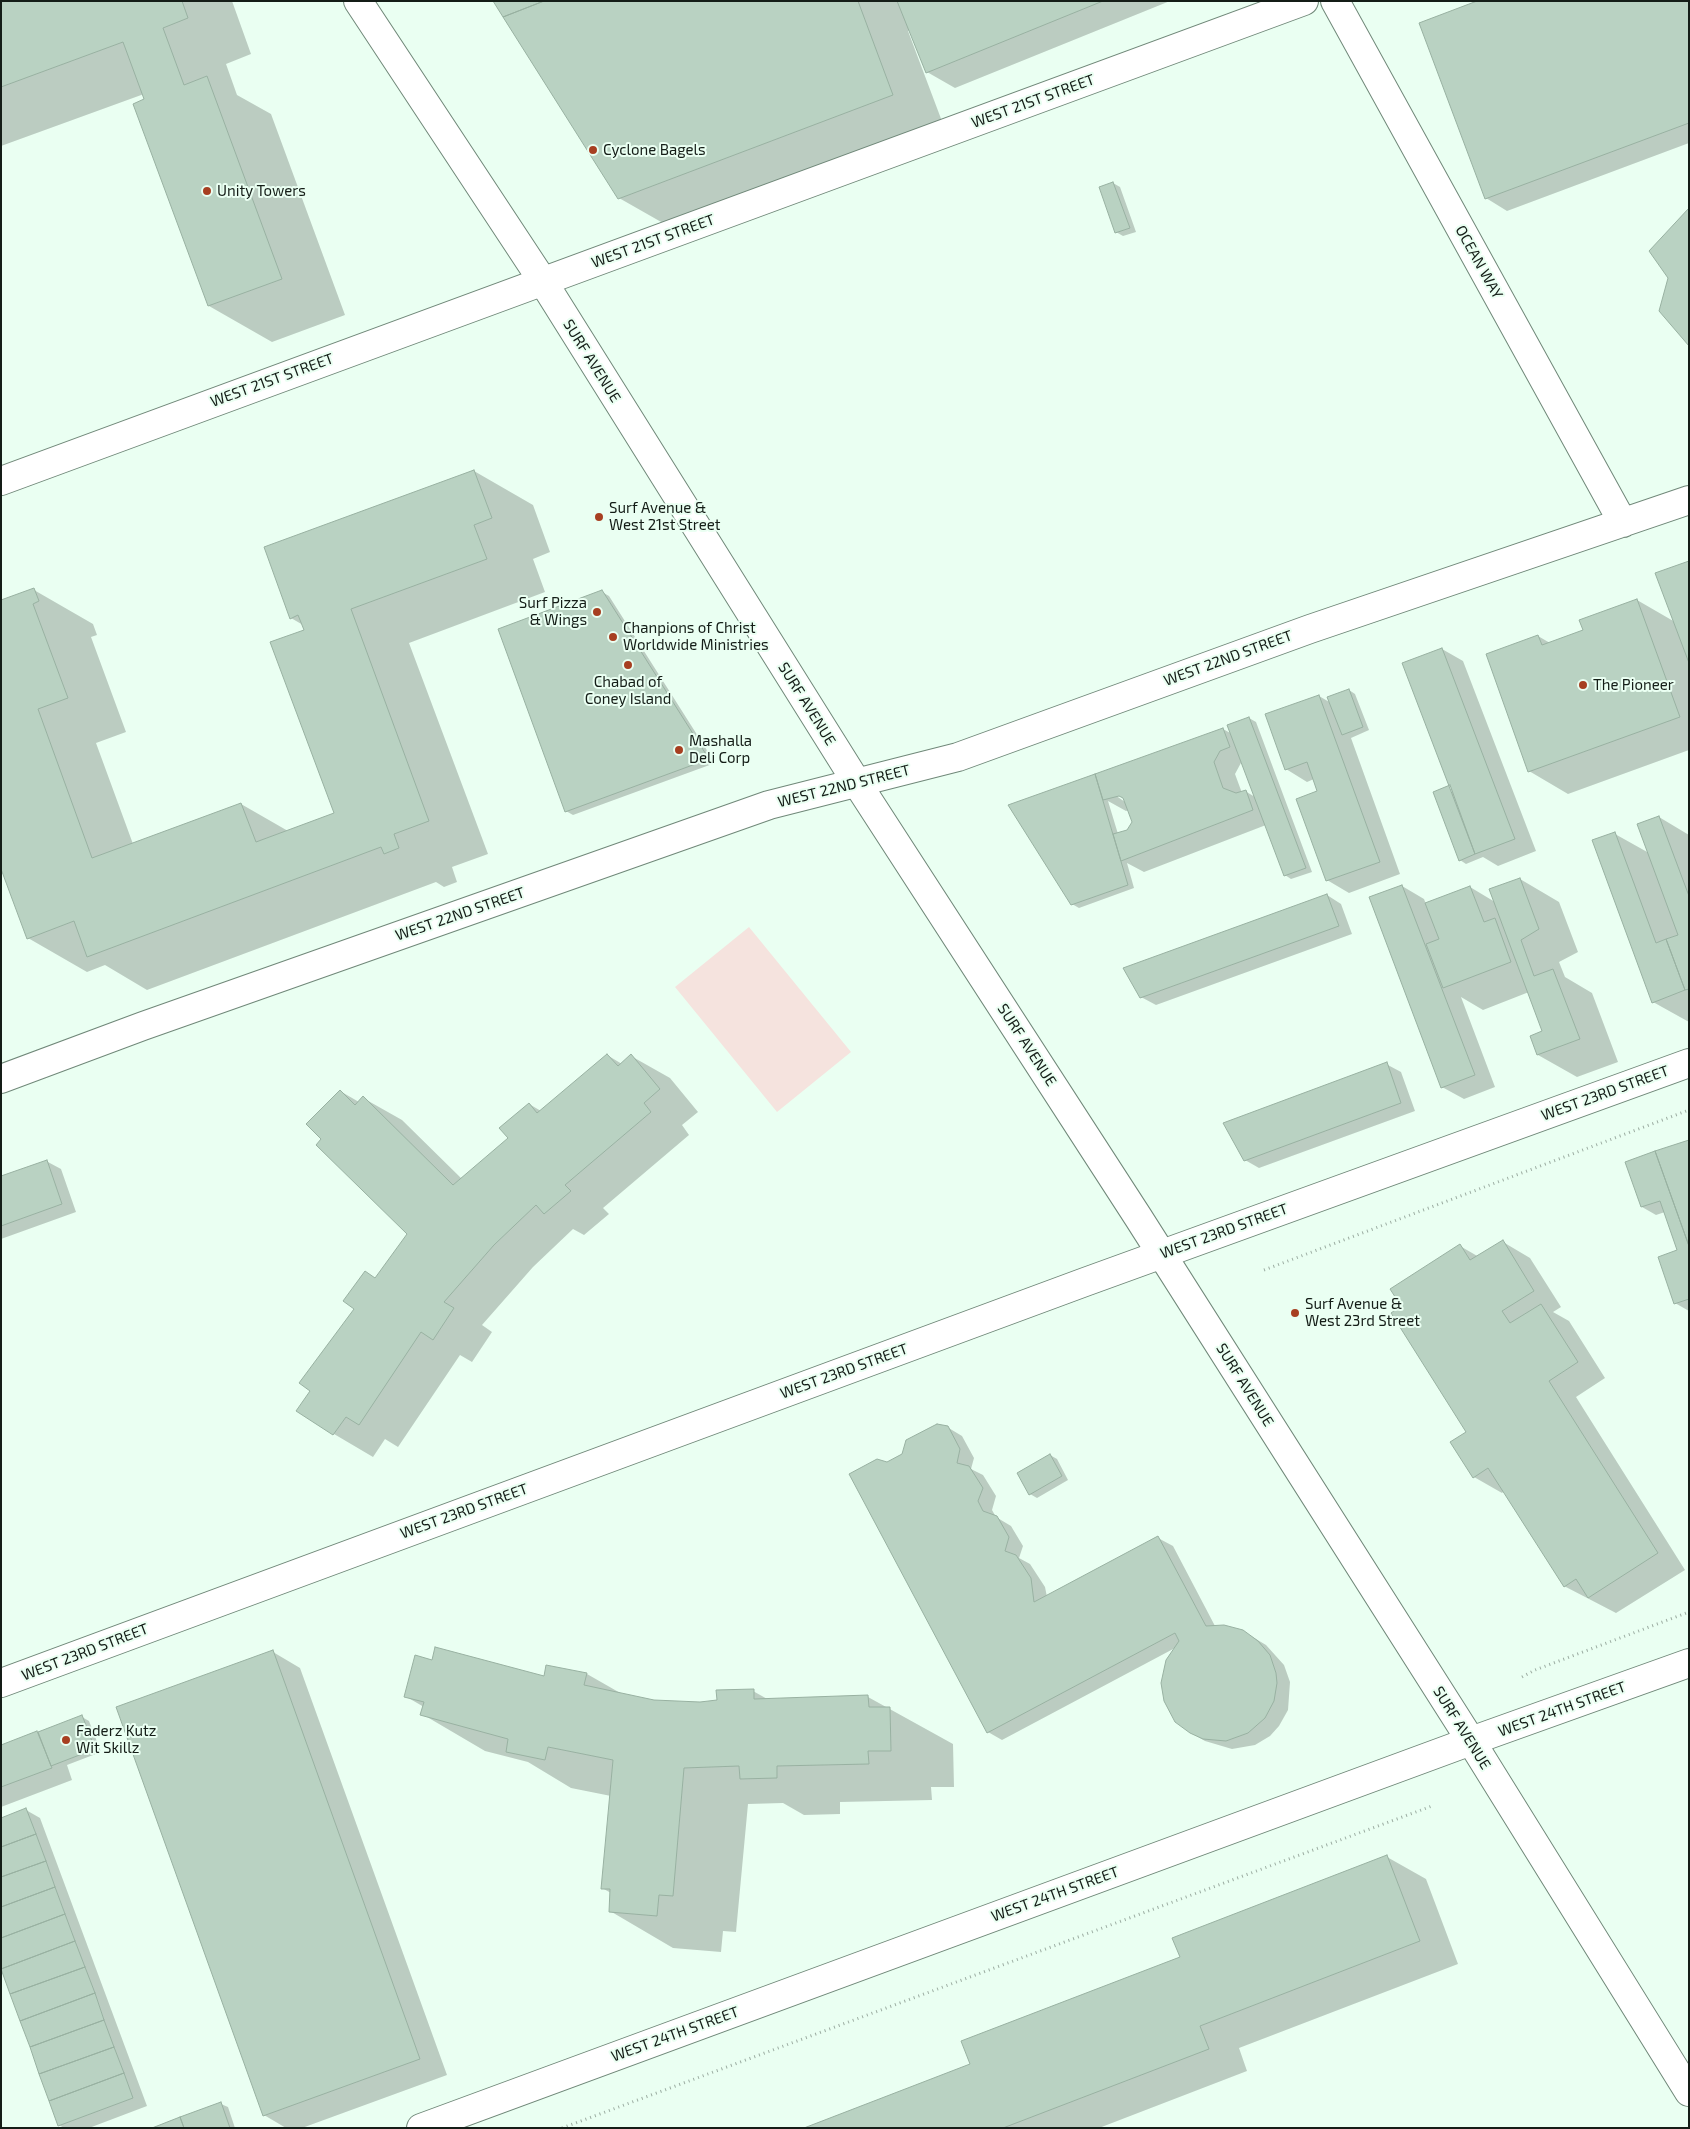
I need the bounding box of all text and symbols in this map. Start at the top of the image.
street label: WEST 21ST STREET [969,70,1097,132]
place label: Cyclone Bagels [603,141,706,159]
marker: Cyclone Bagels [587,144,599,156]
place label: Unity Towers [217,182,306,200]
marker: Unity Towers [201,185,213,197]
street label: WEST 21ST STREET [589,210,717,272]
street label: OCEAN WAY [1451,222,1507,302]
street label: SURF AVENUE [559,316,625,406]
street label: WEST 21ST STREET [208,349,336,411]
place label: Surf Avenue & West 21st Street [609,499,720,534]
marker: Surf Avenue & West 21st Street [593,511,605,523]
place label: Surf Pizza & Wings [519,594,587,629]
marker: Surf Pizza & Wings [591,606,603,618]
place label: Chanpions of Christ Worldwide Ministries [623,619,769,654]
street label: WEST 22ND STREET [1161,626,1295,690]
marker: Chanpions of Christ Worldwide Ministries [607,631,619,643]
marker: Chabad of Coney Island [622,659,634,671]
street label: SURF AVENUE [774,659,840,749]
place label: Chabad of Coney Island [585,673,671,708]
place label: The Pioneer [1593,676,1674,694]
marker: The Pioneer [1577,679,1589,691]
place label: Mashalla Deli Corp [689,732,752,767]
marker: Mashalla Deli Corp [673,744,685,756]
street label: WEST 22ND STREET [776,761,912,811]
street label: WEST 22ND STREET [393,883,527,945]
street label: SURF AVENUE [994,1001,1060,1089]
street label: WEST 23RD STREET [1539,1062,1671,1124]
street label: WEST 23RD STREET [1158,1200,1290,1262]
place label: Surf Avenue & West 23rd Street [1305,1295,1420,1330]
marker: Surf Avenue & West 23rd Street [1289,1307,1301,1319]
street label: WEST 23RD STREET [778,1340,910,1402]
street label: SURF AVENUE [1212,1340,1278,1430]
street label: WEST 23RD STREET [398,1480,530,1542]
street label: WEST 23RD STREET [19,1620,151,1684]
street label: WEST 24TH STREET [1496,1678,1628,1740]
street label: SURF AVENUE [1429,1683,1495,1773]
place label: Faderz Kutz Wit Skillz [76,1722,156,1757]
marker: Faderz Kutz Wit Skillz [60,1734,72,1746]
street label: WEST 24TH STREET [989,1863,1121,1925]
street label: WEST 24TH STREET [609,2003,741,2065]

